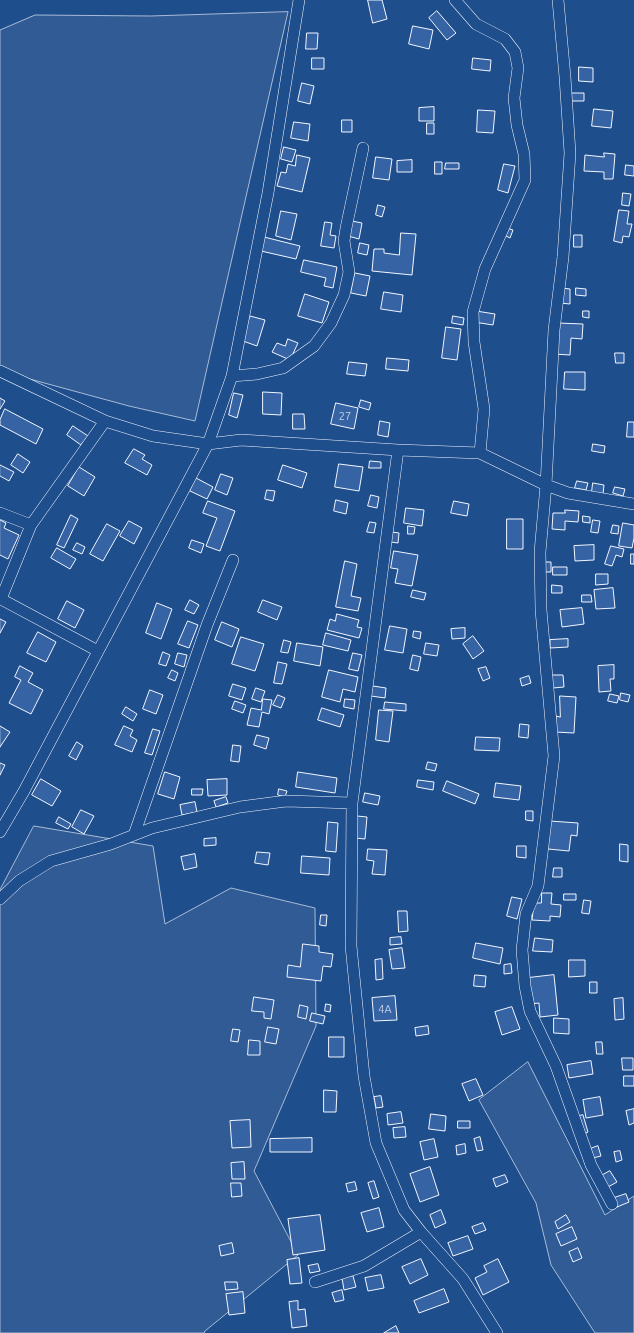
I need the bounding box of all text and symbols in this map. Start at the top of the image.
house number: 27 [339,409,351,423]
house number: 4А [378,1002,392,1016]

